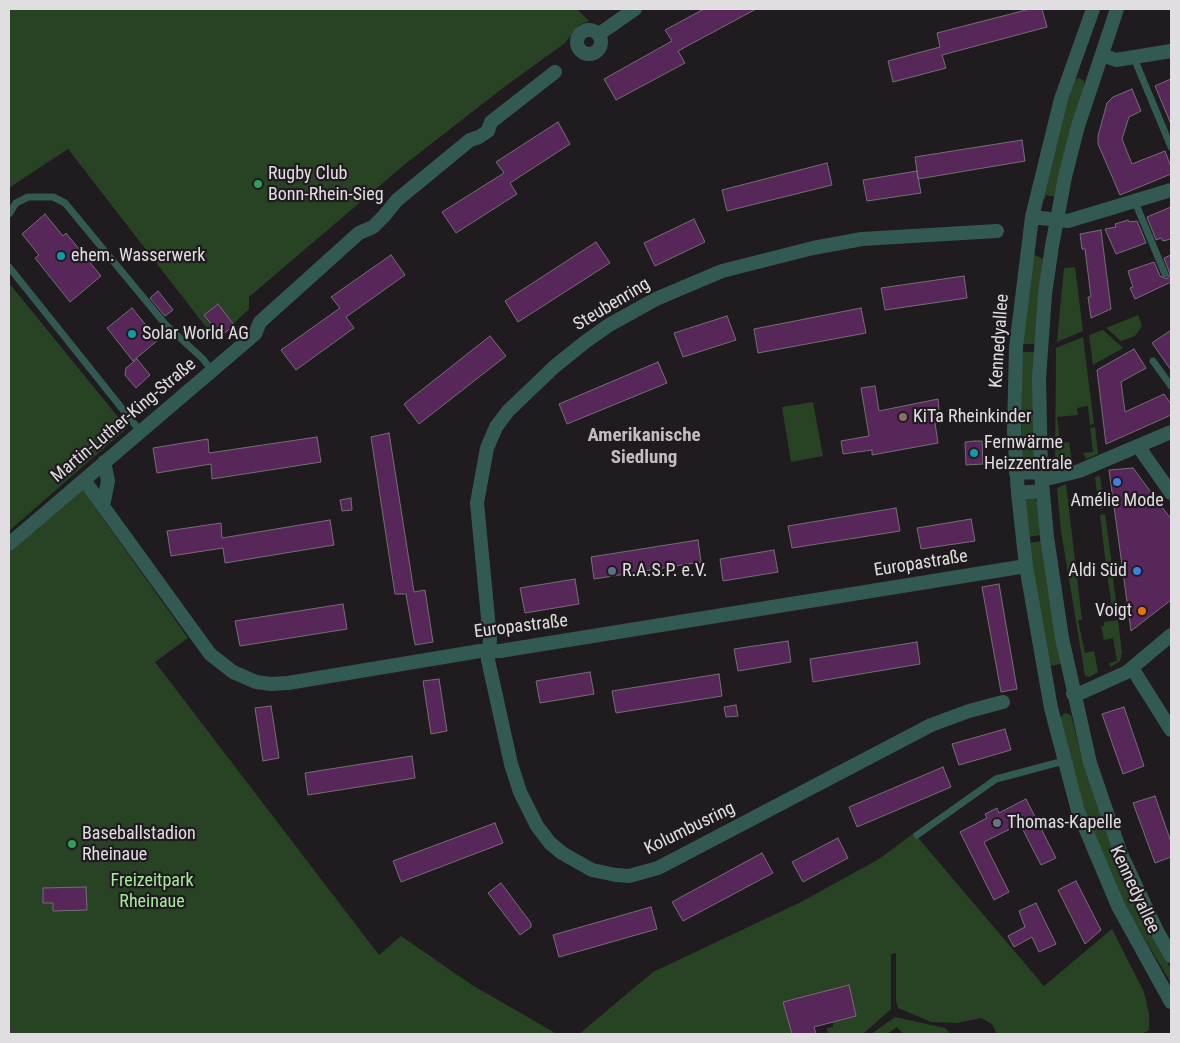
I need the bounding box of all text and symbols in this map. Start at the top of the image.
place label: Rugby Club Bonn-Rhein-Sieg [268,163,384,205]
marker: Rugby Club Bonn-Rhein-Sieg [252,178,264,190]
place label: ehem. Wasserwerk [71,245,205,267]
marker: ehem. Wasserwerk [55,250,67,262]
street label: Steubenring [570,274,654,336]
street label: Kennedyallee [986,293,1014,389]
place label: Solar World AG [142,323,249,345]
marker: Solar World AG [126,328,138,340]
street label: Martin-Luther-King-Straße [47,354,201,488]
place label: KiTa Rheinkinder [913,406,1031,428]
marker: KiTa Rheinkinder [897,411,909,423]
district label: Amerikanische Siedlung [587,425,701,469]
place label: Fernwärme Heizzentrale [984,432,1072,474]
marker: Fernwärme Heizzentrale [968,447,980,459]
marker: Amélie Mode [1111,476,1123,488]
place label: Amélie Mode [1070,490,1164,512]
street label: Europastraße [873,546,969,582]
place label: R.A.S.P. e.V. [622,560,708,582]
place label: Aldi Süd [1068,560,1127,582]
marker: R.A.S.P. e.V. [606,565,618,577]
marker: Aldi Süd [1131,565,1143,577]
place label: Voigt [1095,600,1132,622]
marker: Voigt [1136,605,1148,617]
street label: Europastraße [473,611,569,643]
street label: Kolumbusring [641,798,739,860]
place label: Thomas-Kapelle [1007,812,1121,834]
marker: Thomas-Kapelle [991,817,1003,829]
place label: Baseballstadion Rheinaue [82,823,196,866]
marker: Baseballstadion Rheinaue [66,838,78,850]
street label: Kennedyallee [1104,843,1164,937]
park label: Freizeitpark Rheinaue [110,870,194,912]

